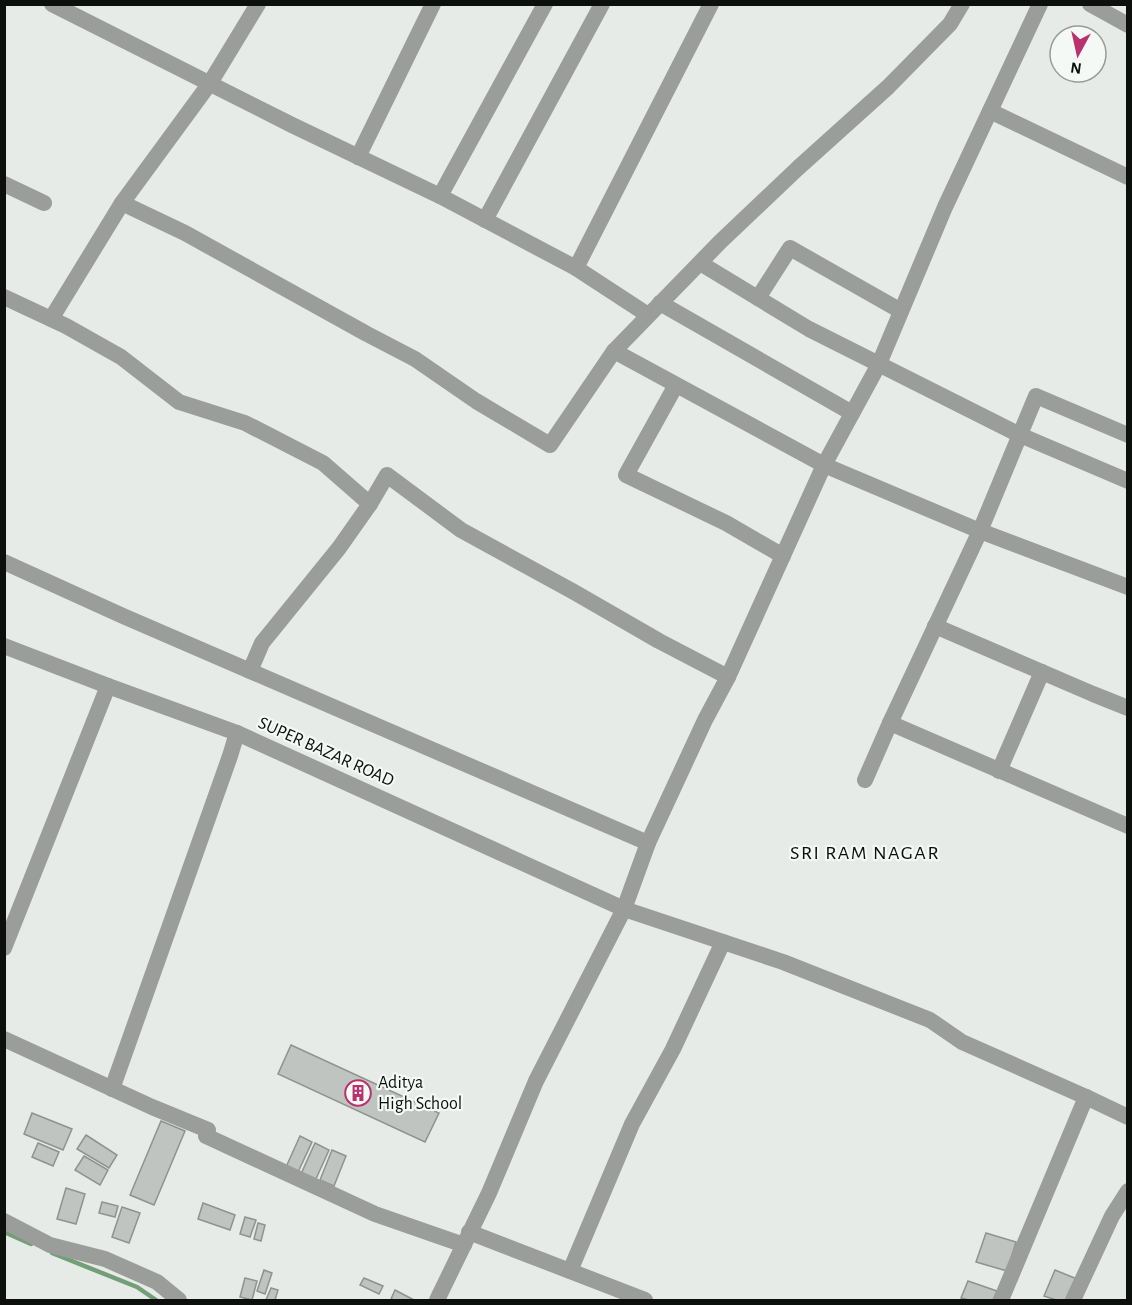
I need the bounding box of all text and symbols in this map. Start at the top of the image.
north arrow [1048,24,1108,84]
text: N [1069,59,1083,77]
street label: SUPER BAZAR ROAD [255,714,397,790]
district label: SRI RAM NAGAR [790,843,940,863]
place label: Aditya High School [378,1074,462,1113]
building icon: Aditya High School [343,1078,373,1108]

